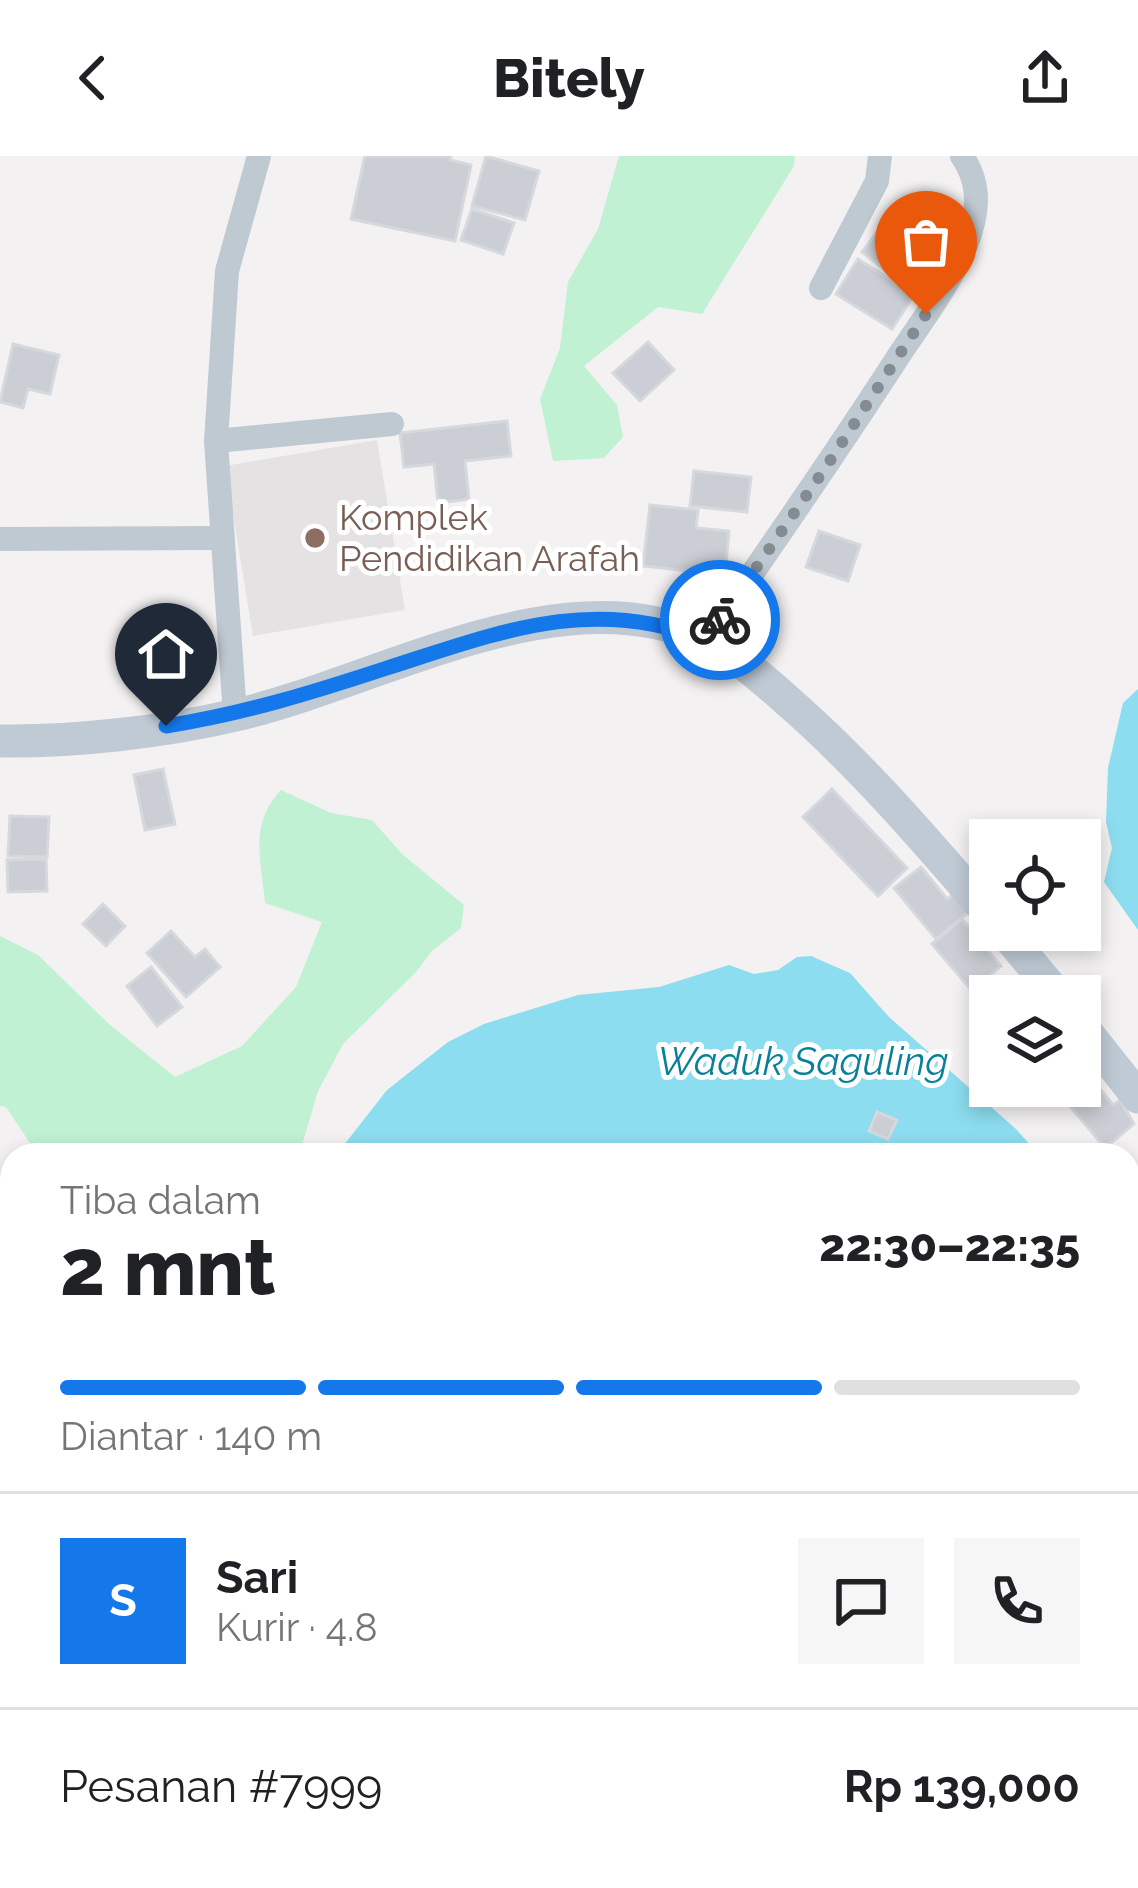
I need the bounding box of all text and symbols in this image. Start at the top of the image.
icon: back [60,45,126,111]
icon: share [1012,45,1078,111]
text: Bitely [493,46,645,110]
pin [875,191,977,314]
icon: bag [893,209,959,275]
place label: Komplek Pendidikan Arafah [339,496,640,579]
marker: Komplek Pendidikan Arafah [302,525,328,551]
courier [660,560,780,680]
icon: bike [687,587,753,653]
pin [115,603,217,726]
icon: home [133,621,199,687]
map controls [969,819,1101,1107]
button: locate [969,819,1101,951]
button: layers [969,975,1101,1107]
water label: Waduk Saguling [658,1038,948,1084]
text: Tiba dalam [60,1177,261,1223]
text: 22:30–22:35 [819,1219,1080,1272]
text: 2 mnt [60,1222,275,1313]
text: Diantar · 140 m [60,1413,322,1459]
button: chat [798,1538,924,1664]
button: phone [954,1538,1080,1664]
text: Sari [216,1551,298,1604]
text: S [109,1574,137,1627]
text: Kurir · 4.8 [216,1604,378,1650]
text: Pesanan #7999 [60,1760,382,1813]
text: Rp 139,000 [844,1760,1080,1813]

